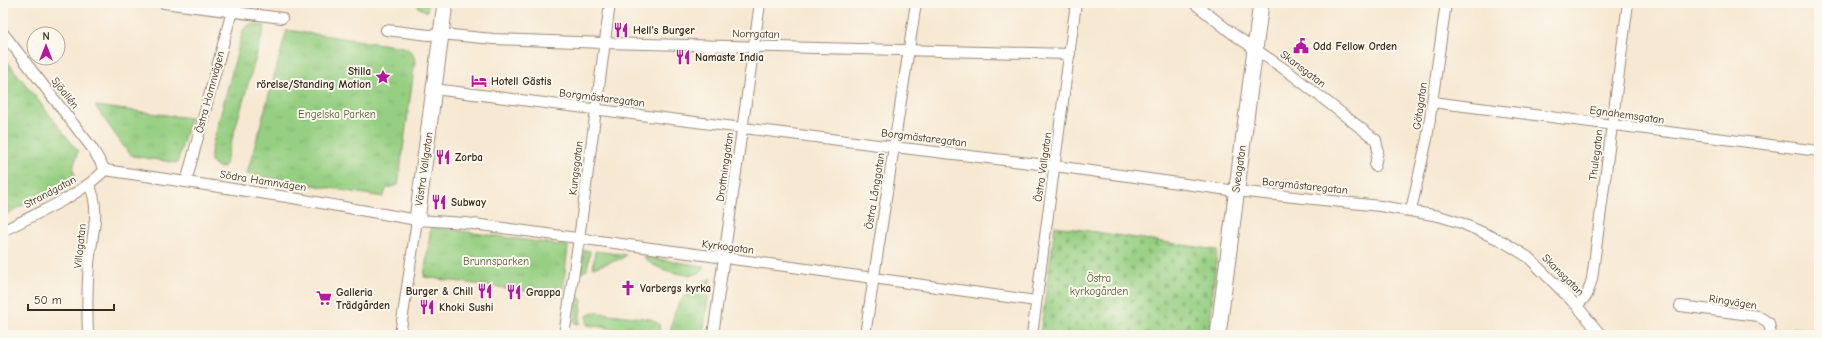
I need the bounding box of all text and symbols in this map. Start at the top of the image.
restaurant icon: Hell's Burger [612,21,630,39]
place label: Hell's Burger [633,24,695,37]
north arrow [26,26,66,66]
street label: Norrgatan [732,27,780,41]
text: N [42,30,50,43]
public building icon: Odd Fellow Orden [1292,37,1310,55]
place label: Odd Fellow Orden [1313,40,1397,53]
restaurant icon: Namaste India [674,48,692,66]
street label: Skansgatan [1278,48,1328,90]
street label: Östra Hamnvägen [193,49,227,135]
place label: Namaste India [695,51,764,64]
place label: Stilla rörelse/Standing Motion [257,65,371,91]
place icon: Stilla rörelse/Standing Motion [374,68,392,86]
hotel icon: Hotell Gästis [470,72,488,90]
street label: Sjöallén [49,75,81,111]
place label: Hotell Gästis [491,75,552,88]
street label: Götagatan [1410,81,1430,131]
street label: Borgmästaregatan [558,86,646,110]
street label: Egnahemsgatan [1589,103,1665,127]
park label: Engelska Parken [298,108,376,121]
street label: Borgmästaregatan [880,126,968,150]
street label: Thulegatan [1586,129,1606,181]
street label: Västra Vallgatan [412,131,436,207]
street label: Östra Vallgatan [1032,131,1054,203]
street label: Drottninggatan [714,132,736,202]
street label: Kungsgatan [566,140,586,196]
street label: Sveagatan [1229,144,1249,194]
restaurant icon: Zorba [434,148,452,166]
place label: Zorba [455,151,483,164]
street label: Östra Långgatan [863,152,887,230]
street label: Södra Hamnvägen [219,168,307,194]
street label: Strandgatan [22,173,78,211]
street label: Borgmästaregatan [1261,175,1349,197]
restaurant icon: Subway [430,193,448,211]
place label: Subway [451,196,486,209]
street label: Villagatan [71,223,89,269]
street label: Kyrkogatan [701,237,755,257]
street label: Skansgatan [1539,251,1587,299]
park label: Brunnsparken [463,255,529,268]
park label: Östra kyrkogården [1070,272,1128,298]
church icon: Varbergs kyrka [619,279,637,297]
restaurant icon: Burger & Chill [476,282,494,300]
place label: Varbergs kyrka [640,282,711,295]
restaurant icon: Grappa [505,283,523,301]
place label: Burger & Chill [406,285,473,298]
scale bar [28,286,114,312]
place label: Galleria Trädgården [336,286,390,312]
place label: Grappa [526,286,561,299]
supermarket icon: Galleria Trädgården [315,289,333,307]
street label: Ringvägen [1708,292,1758,312]
text: 50 m [34,293,62,307]
restaurant icon: Khoki Sushi [418,298,436,316]
place label: Khoki Sushi [439,301,494,314]

